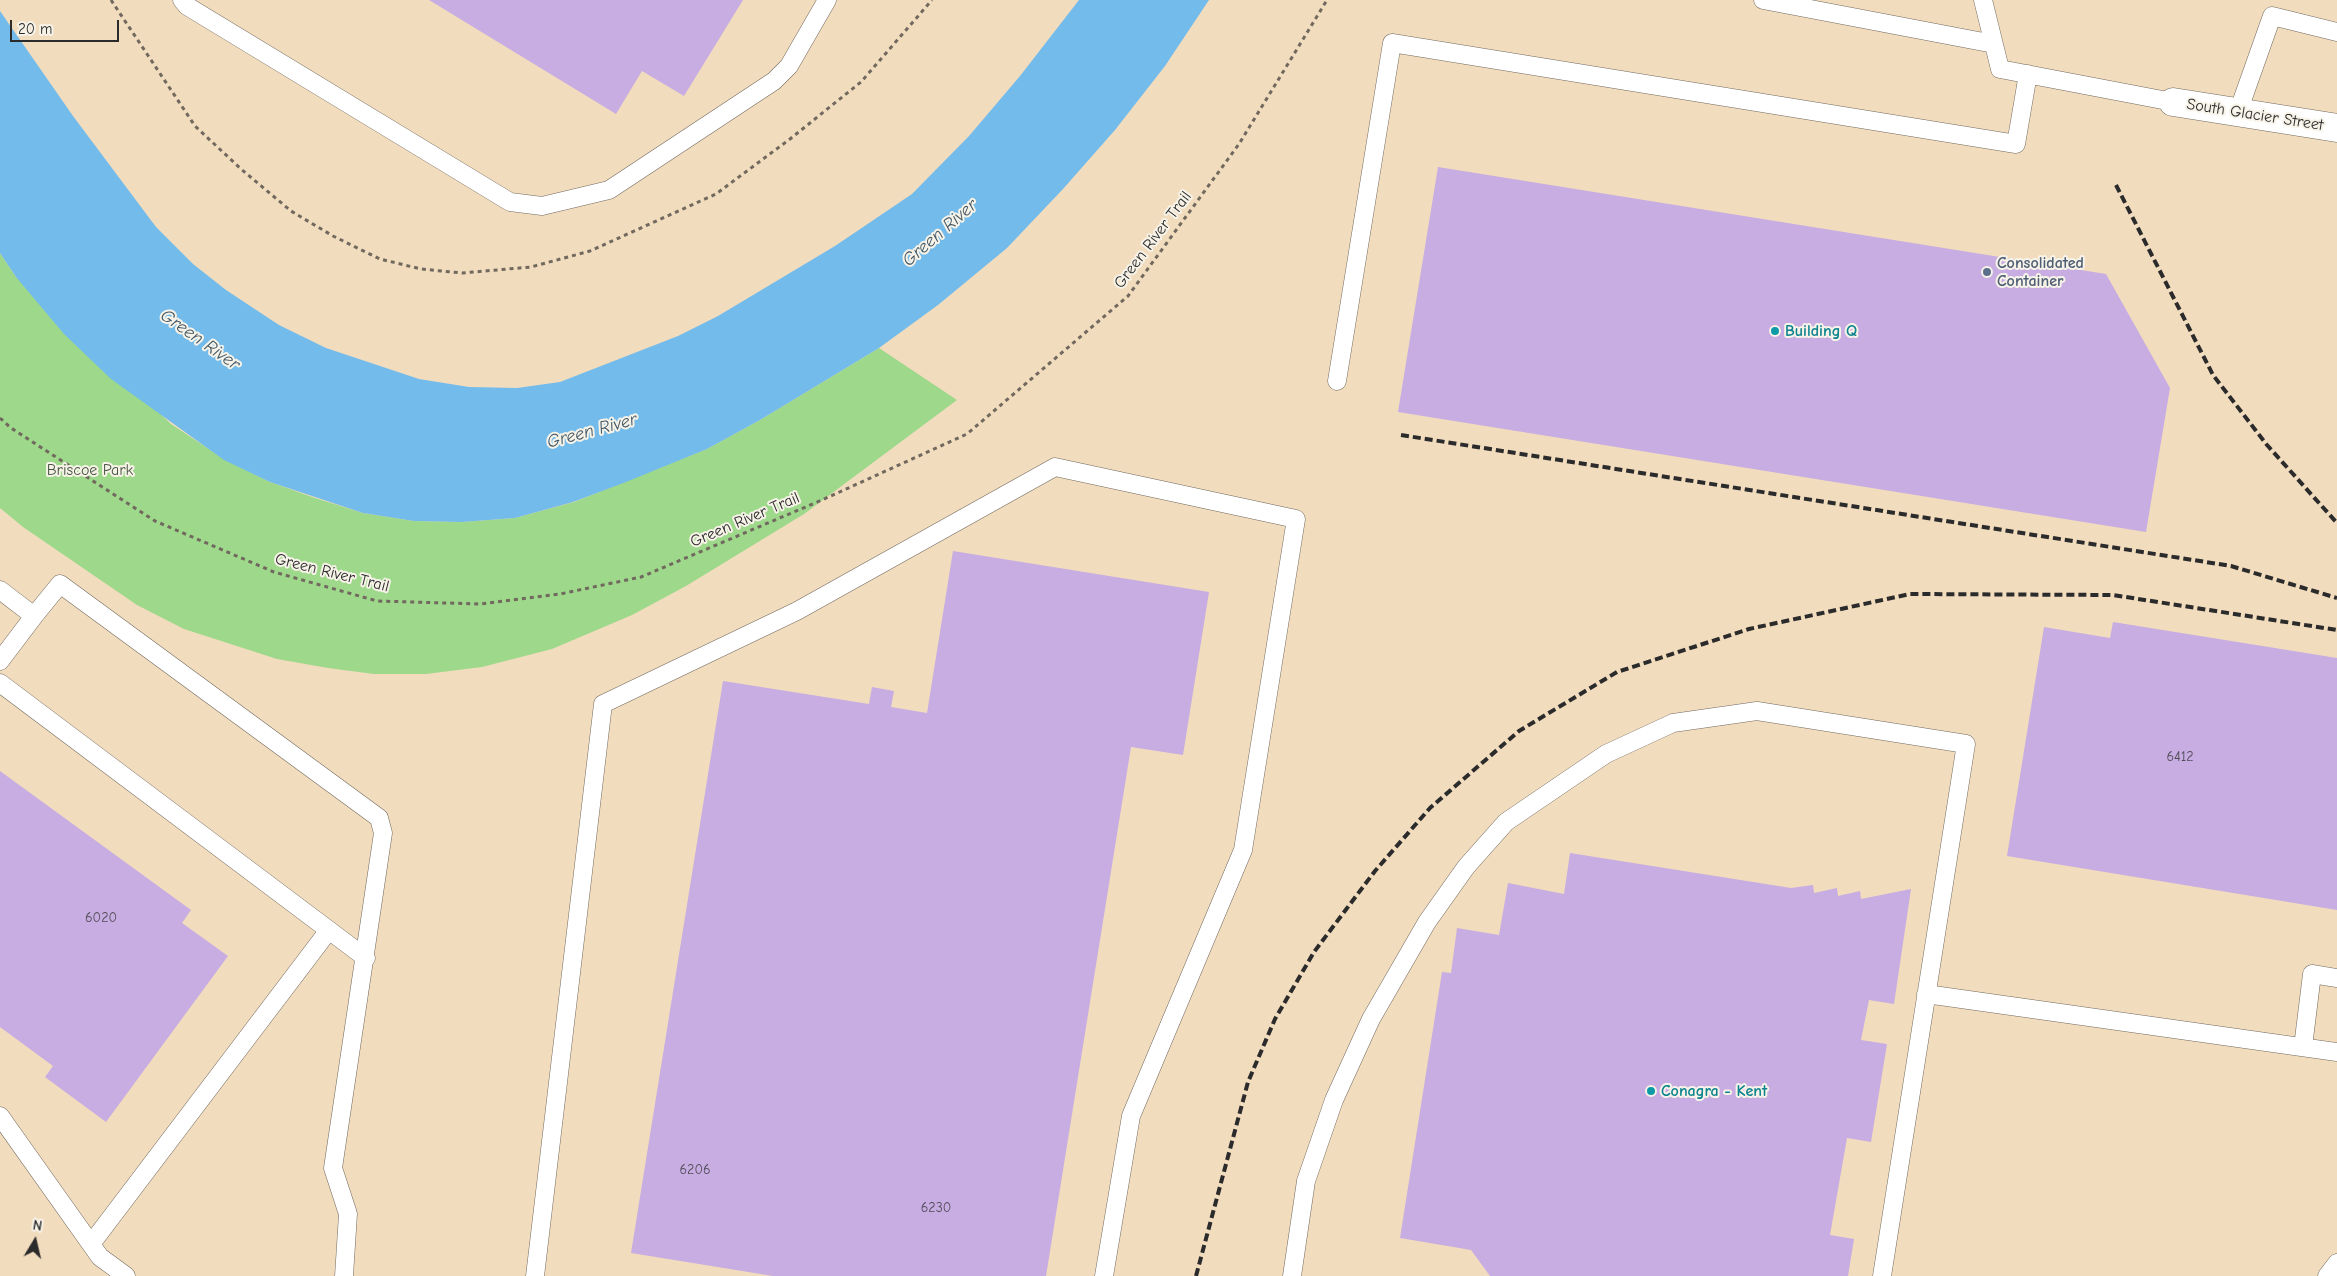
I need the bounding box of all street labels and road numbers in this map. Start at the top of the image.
street label: South Glacier Street [2185,95,2325,135]
street label: Green River Trail [1110,188,1196,292]
street label: Green River Trail [688,488,802,552]
street label: Green River Trail [273,550,391,596]

